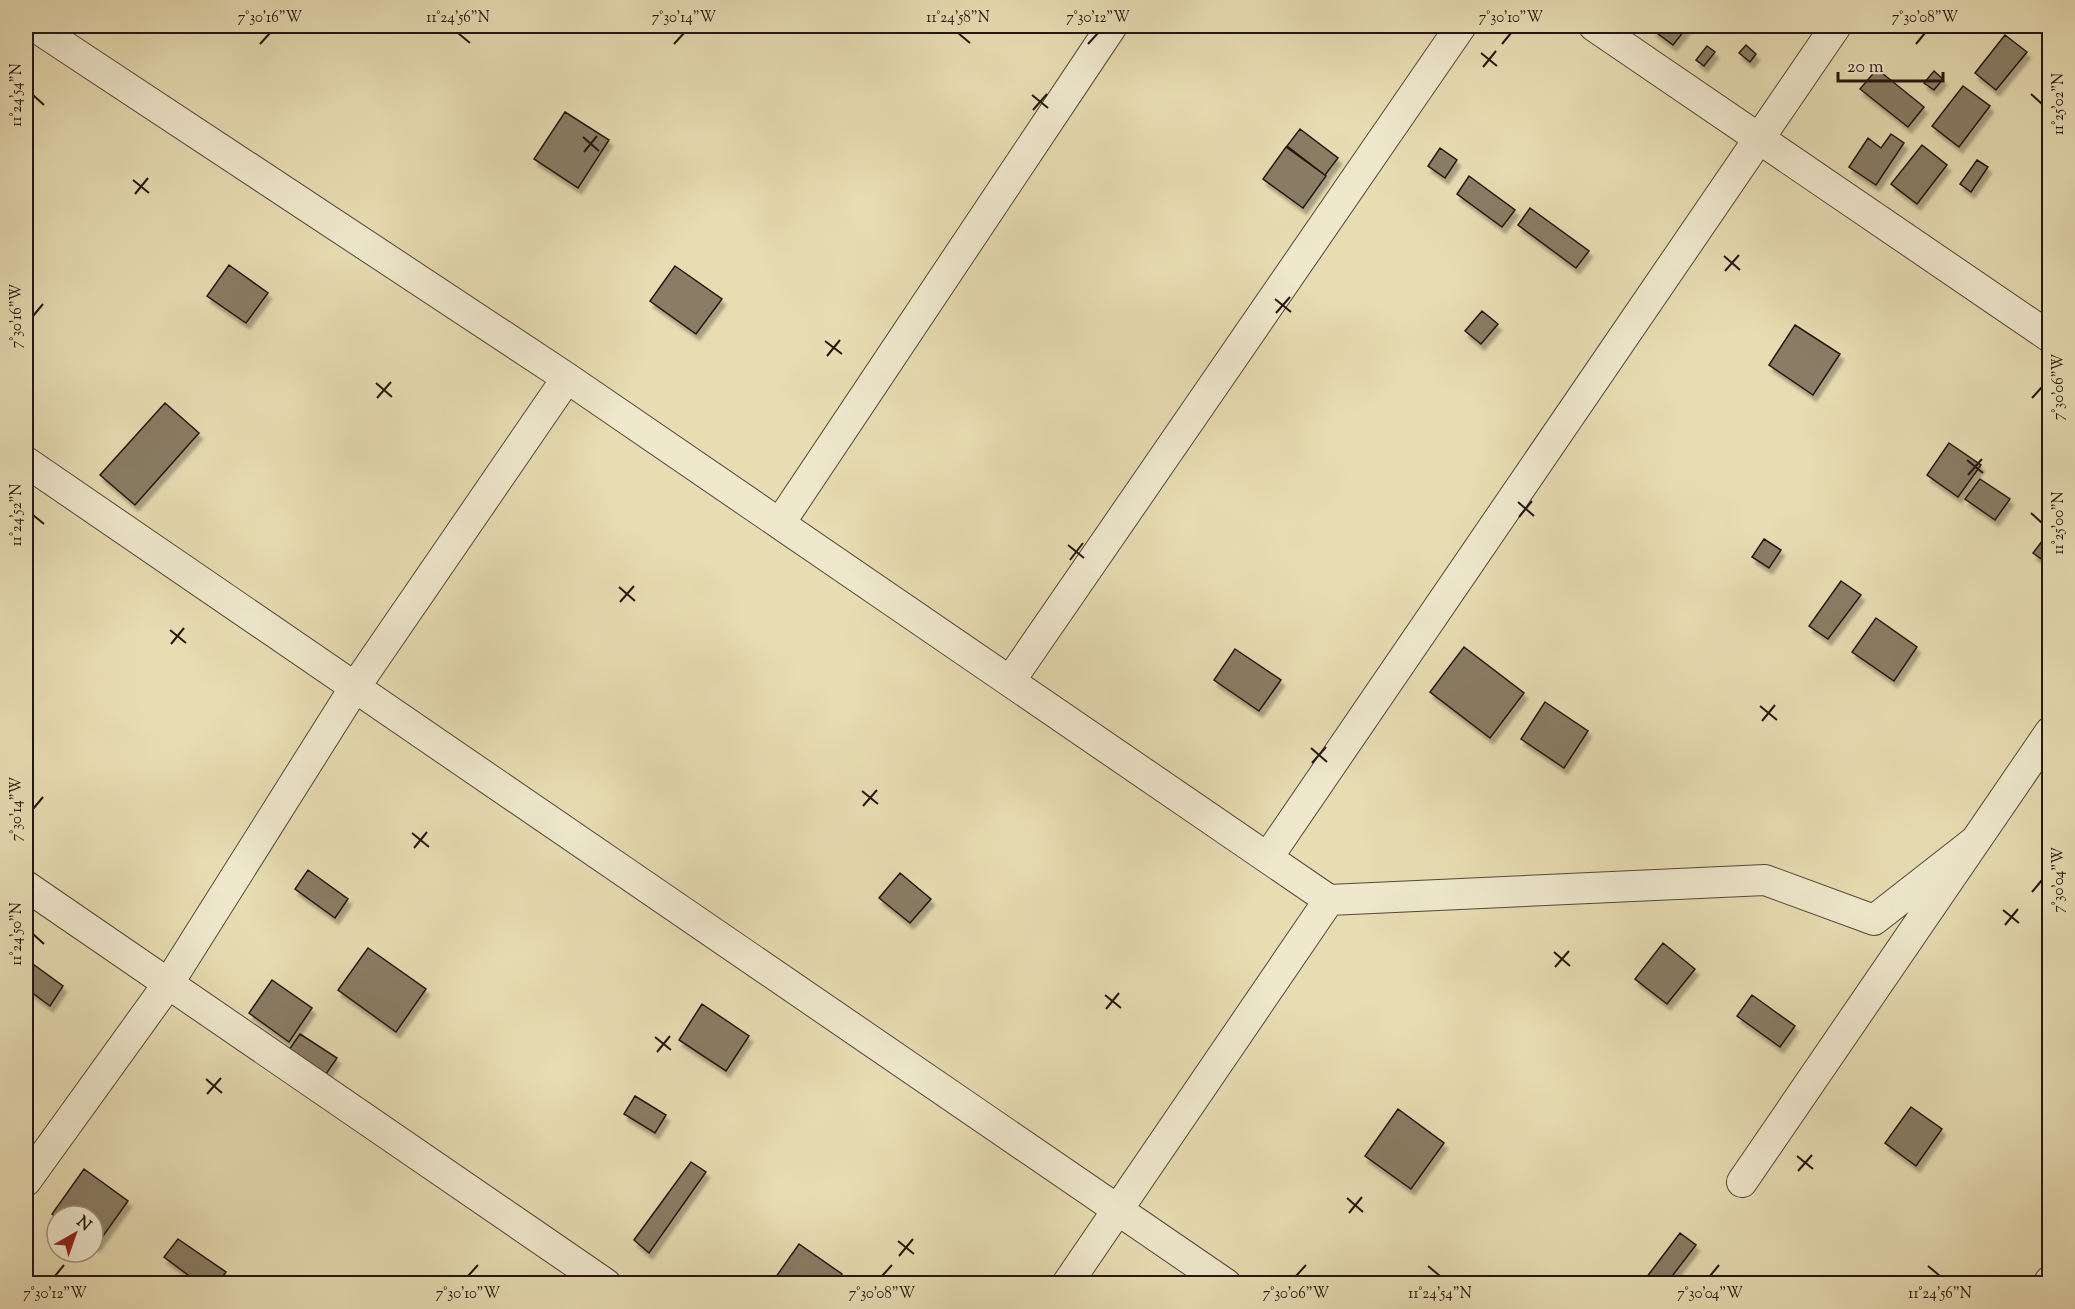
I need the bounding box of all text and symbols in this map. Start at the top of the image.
text: 7°30'16"W [238,8,303,29]
text: 11°24'56"N [426,8,490,29]
text: 7°30'14"W [652,8,717,29]
text: 11°24'58"N [926,8,990,29]
text: 7°30'12"W [1066,8,1130,29]
text: 7°30'10"W [1479,8,1544,29]
text: 7°30'08"W [1892,8,1959,29]
scale bar [1838,45,1943,83]
text: 20 m [1847,55,1884,81]
text: 11°24'54"N [7,63,28,127]
text: 11°25'02"N [2049,73,2070,135]
text: 7°30'16"W [7,283,28,348]
text: 7°30'06"W [2049,353,2070,420]
text: 11°24'52"N [7,484,28,546]
text: 11°25'00"N [2049,491,2070,555]
text: 7°30'14"W [7,776,28,841]
text: 7°30'04"W [2049,847,2070,913]
text: 11°24'50"N [7,902,28,966]
north arrow [45,1204,105,1264]
text: N [71,1212,95,1237]
text: 7°30'12"W [23,1284,87,1305]
text: 7°30'10"W [436,1284,501,1305]
text: 7°30'08"W [849,1284,916,1305]
text: 7°30'06"W [1263,1284,1330,1305]
text: 11°24'54"N [1408,1284,1472,1305]
text: 7°30'04"W [1677,1284,1743,1305]
text: 11°24'56"N [1908,1284,1972,1305]

